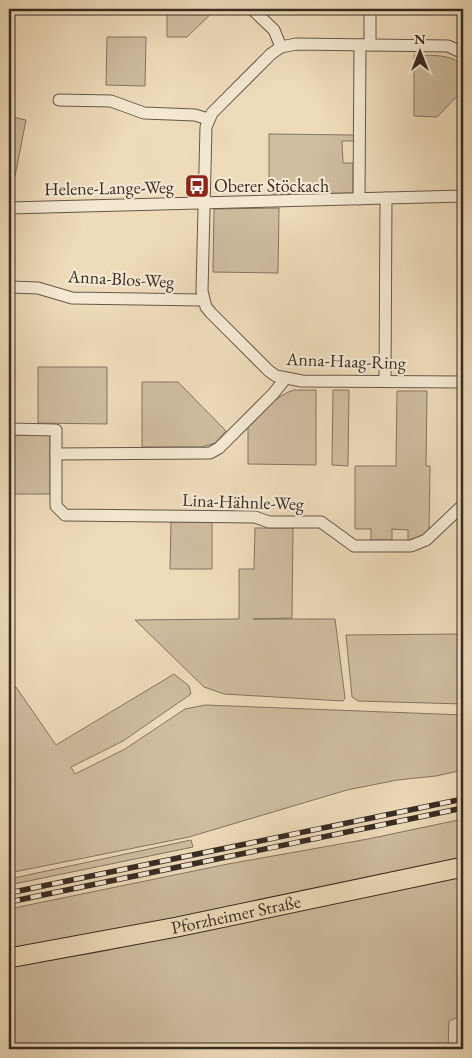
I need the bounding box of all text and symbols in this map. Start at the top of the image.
north arrow [394,28,444,78]
text: N [414,30,426,48]
bus stop icon: Oberer Stöckach [184,173,210,199]
place label: Oberer Stöckach [214,174,329,197]
street label: Helene-Lange-Weg [44,175,174,200]
street label: Anna-Blos-Weg [66,264,175,293]
street label: Anna-Haag-Ring [285,347,406,374]
street label: Lina-Hähnle-Weg [182,488,304,515]
street label: Pforzheimer Straße [169,889,303,939]

